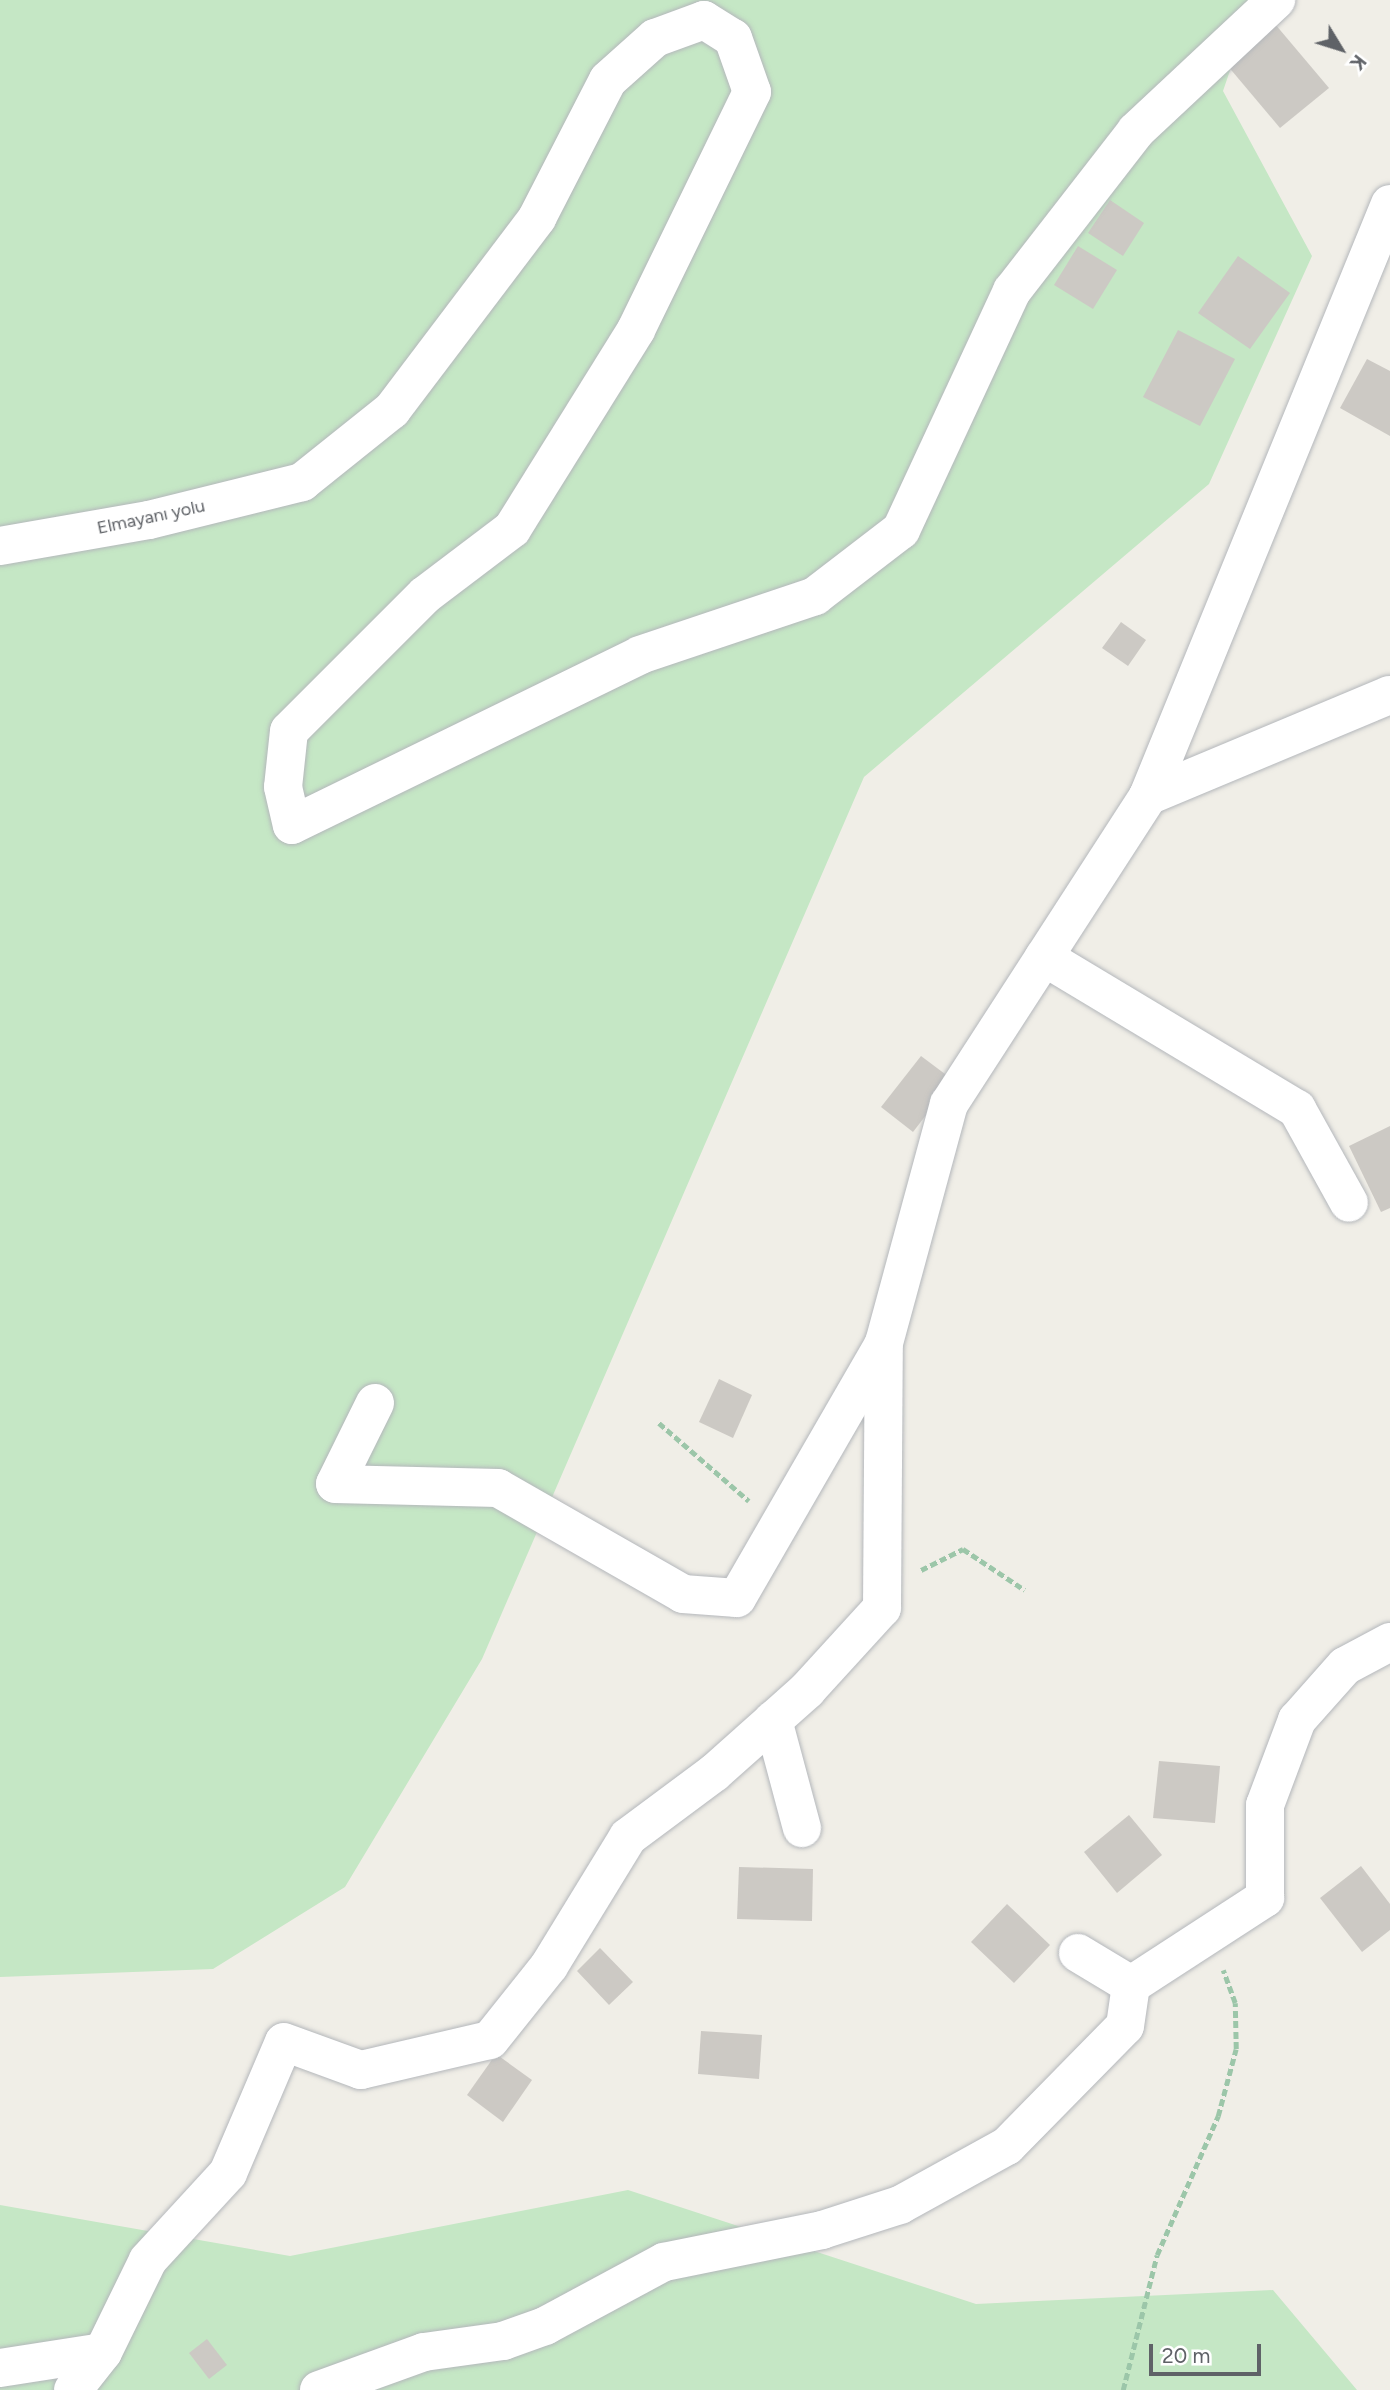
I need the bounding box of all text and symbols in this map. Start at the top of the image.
north arrow [1306,14,1376,84]
text: K [1345,50,1371,74]
street label: Elmayanı yolu [95,495,207,539]
scale bar [1152,2330,1264,2374]
text: 20 m [1162,2343,1210,2368]

